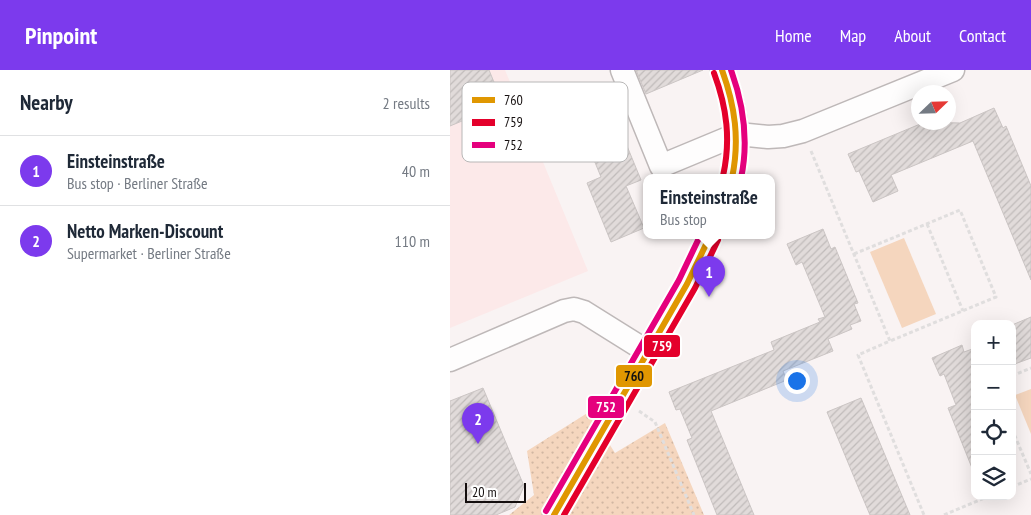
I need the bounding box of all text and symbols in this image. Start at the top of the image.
text: Pinpoint [25,20,97,51]
text: Home [775,24,812,47]
text: Map [840,24,866,47]
text: About [894,24,931,47]
text: Contact [959,24,1006,47]
legend [462,82,628,162]
north arrow [911,85,956,130]
text: Nearby [20,89,73,116]
text: 760 [504,91,523,109]
text: 2 results [383,93,430,113]
text: 759 [504,113,523,131]
text: 752 [504,136,523,154]
text: Einsteinstraße [67,149,165,173]
text: 1 [32,161,40,181]
text: 40 m [402,161,430,181]
text: Bus stop · Berliner Straße [67,173,208,193]
popup [643,174,775,239]
text: Einsteinstraße [660,185,758,209]
text: Bus stop [660,209,707,229]
text: Netto Marken-Discount [67,219,223,243]
text: 2 [32,231,40,251]
text: 110 m [395,231,430,251]
text: Supermarket · Berliner Straße [67,243,231,263]
pin: 1 [693,256,725,297]
map controls [971,320,1016,500]
button: + [971,320,1016,365]
line badge: 759 [643,334,681,358]
text: 759 [652,337,672,355]
line badge: 760 [615,364,653,388]
button: − [971,365,1016,410]
text: 760 [624,367,644,385]
your location [784,368,810,394]
line badge: 752 [587,395,625,419]
text: 752 [596,398,616,416]
pin: 2 [462,403,494,444]
button: locate [971,410,1016,455]
button: layers [971,455,1016,500]
scale bar [465,480,526,503]
text: 20 m [472,483,497,501]

